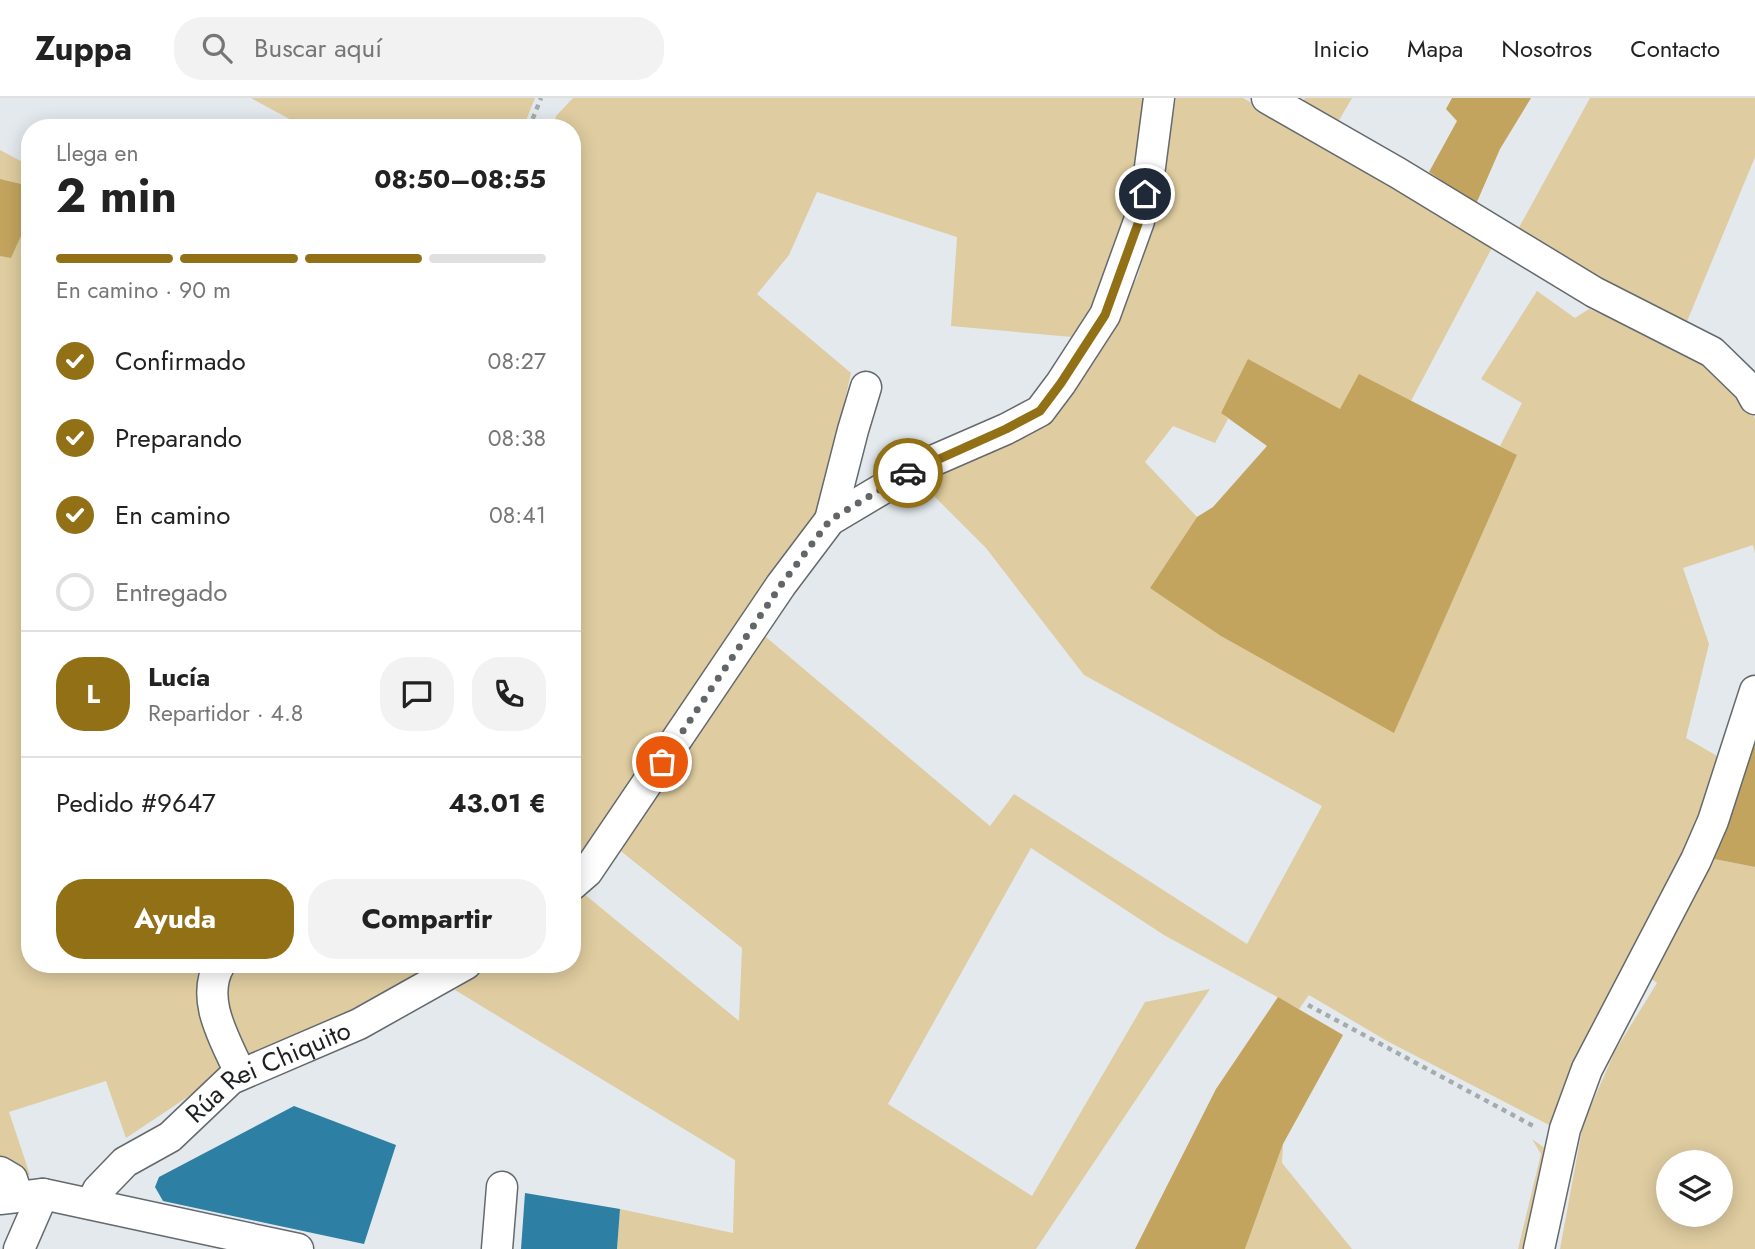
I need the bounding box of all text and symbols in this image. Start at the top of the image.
search box [174,17,664,80]
text: Zuppa [35,25,132,72]
icon: search [198,29,236,67]
text: Buscar aquí [254,29,382,67]
text: Inicio [1314,31,1369,66]
text: Mapa [1407,31,1463,66]
text: Nosotros [1501,31,1592,66]
text: Contacto [1630,31,1720,66]
text: Llega en [56,136,138,170]
text: 08:50–08:55 [374,160,546,198]
text: 2 min [56,163,177,229]
pin [1115,164,1175,224]
icon: home [1126,175,1164,213]
text: En camino · 90 m [56,273,231,307]
icon: check [56,342,94,380]
text: Confirmado [115,342,246,380]
text: 08:27 [488,344,546,378]
icon: check [56,419,94,457]
text: Preparando [115,419,242,457]
text: 08:38 [488,421,546,455]
courier [873,438,943,508]
icon: car [889,454,927,492]
icon: check [56,496,94,534]
text: En camino [115,496,231,534]
text: 08:41 [489,498,546,532]
text: Entregado [115,573,227,611]
button: chat [380,657,454,731]
button: phone [472,657,546,731]
text: Lucía [148,658,210,696]
text: L [86,675,100,713]
text: Repartidor · 4.8 [148,696,303,730]
pin [632,732,692,792]
icon: bag [643,743,681,781]
text: Pedido #9647 [56,784,216,822]
text: 43.01 € [448,784,546,822]
button: Ayuda [56,879,294,959]
button: Compartir [308,879,546,959]
street label: Rúa Rei Chiquito [177,1011,356,1132]
map controls [1656,1150,1733,1227]
button: layers [1656,1150,1733,1227]

